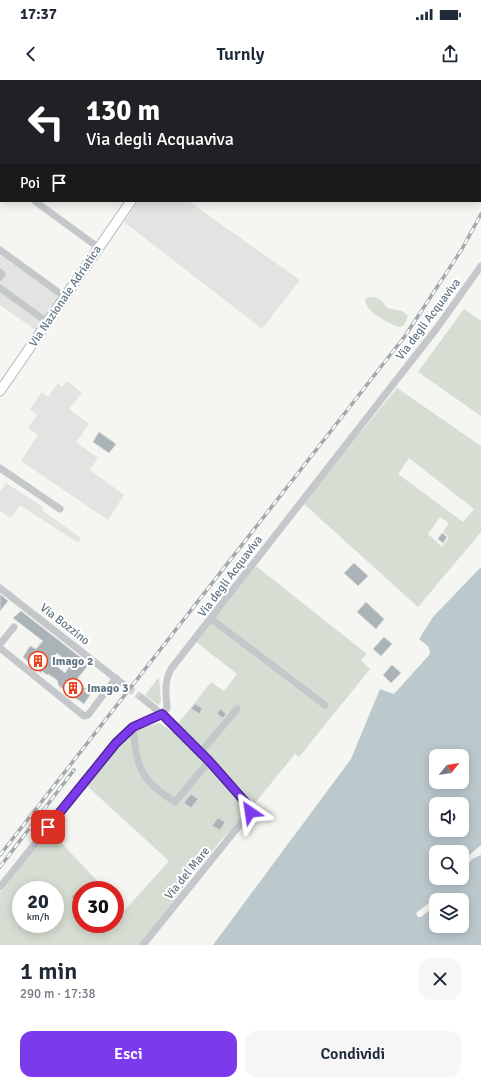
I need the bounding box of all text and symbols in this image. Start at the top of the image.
text: 17:37 [20,5,57,23]
icon: back [20,43,42,65]
text: Turnly [216,43,265,65]
icon: share [439,43,461,65]
text: 130 m [86,94,160,128]
icon: left [20,96,72,148]
text: Via degli Acquaviva [86,128,234,150]
icon: arrive [48,172,70,194]
text: Poi [20,174,40,192]
street label: Via Nazionale Adriatica [26,243,105,350]
street label: Via degli Acquaviva [393,275,464,363]
street label: Via degli Acquaviva [195,532,266,620]
street label: Via Bozzino [37,600,93,648]
building icon: Imago 2 [27,650,49,672]
place label: Imago 2 [52,654,93,669]
building icon: Imago 3 [62,677,84,699]
place label: Imago 3 [87,681,128,696]
north arrow [429,749,469,789]
map controls [429,749,469,933]
position arrow [229,791,271,833]
button: sound [429,797,469,837]
pin [31,810,65,844]
icon: arrive [37,816,59,838]
street label: Via del Mare [162,844,213,903]
button: search [429,845,469,885]
speed limit sign: 30 [72,881,124,933]
text: 20 [27,889,49,914]
button: layers [429,893,469,933]
text: km/h [27,911,49,923]
text: 1 min [20,956,77,986]
button: close [419,958,461,1000]
text: 290 m · 17:38 [20,986,96,1002]
button: Esci [20,1031,237,1077]
button: Condividi [245,1031,461,1077]

